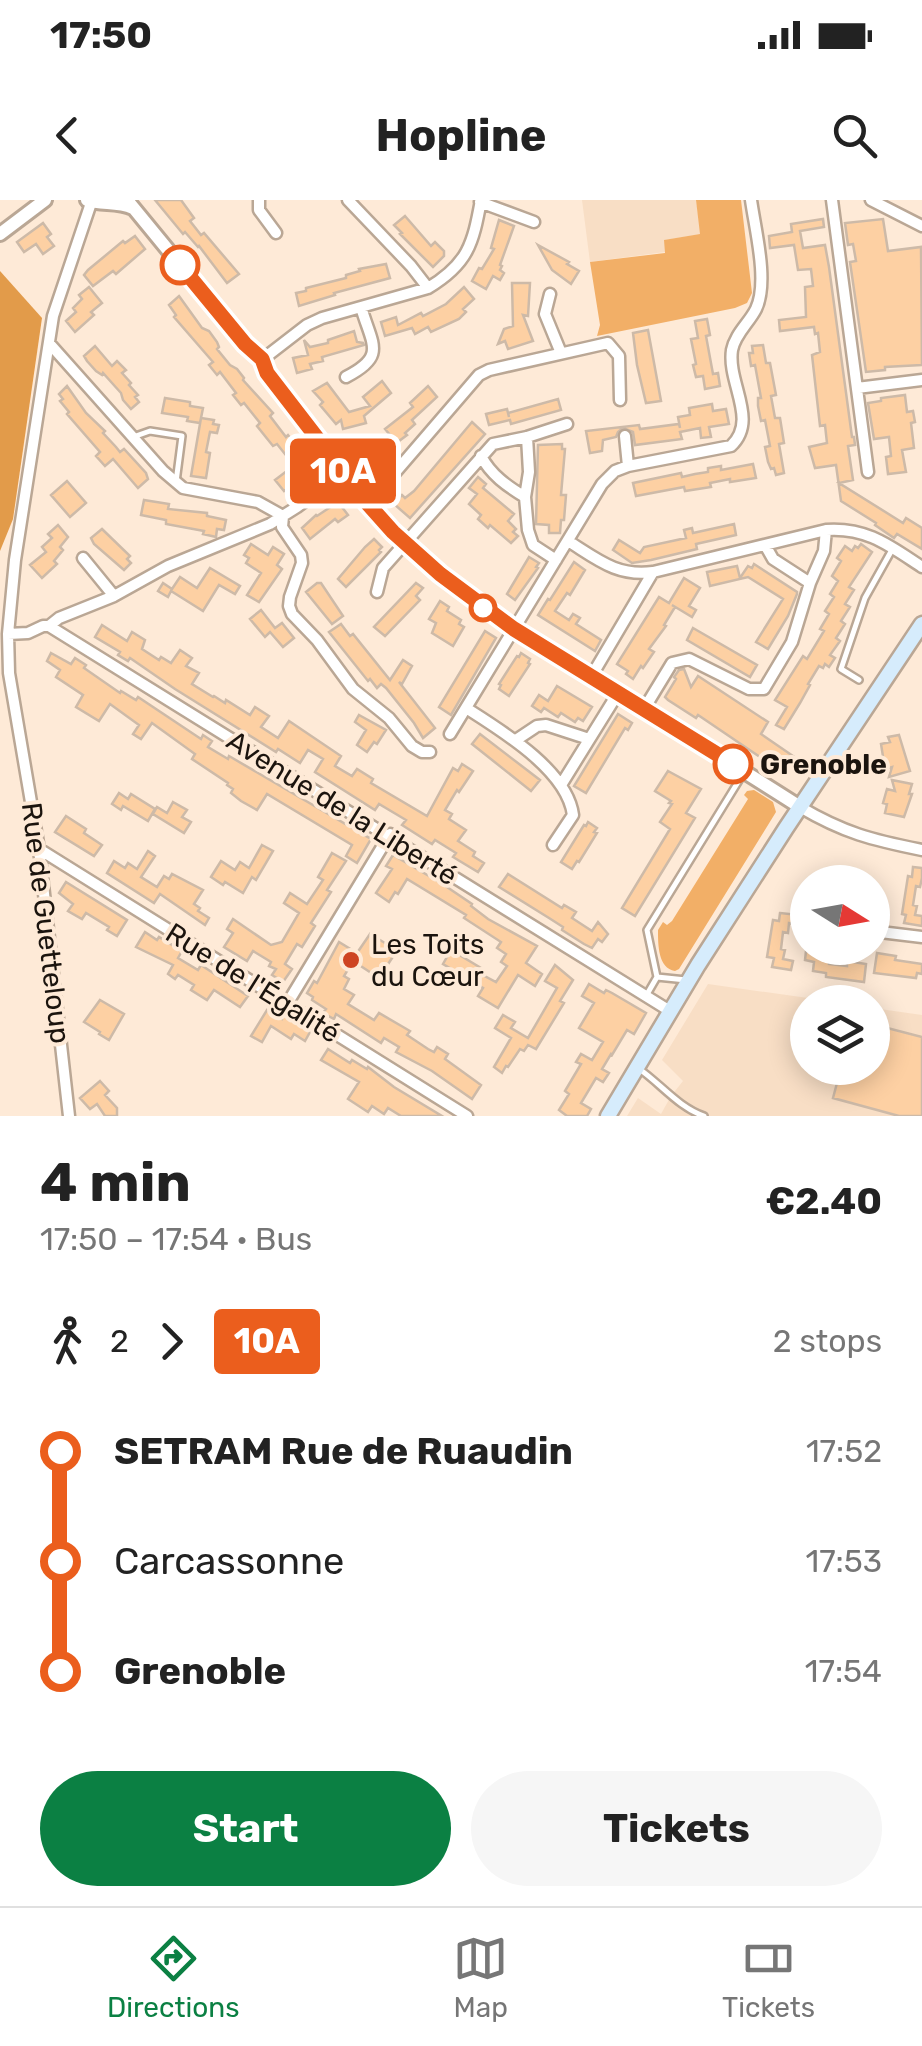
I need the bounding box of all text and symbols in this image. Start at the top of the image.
text: 17:50 [50,12,152,58]
icon: back [40,108,95,163]
icon: search [827,108,882,163]
text: Hopline [376,109,546,162]
unlabelled marker [161,246,199,284]
line badge: 10A [286,438,400,504]
text: 10A [310,450,376,492]
unlabelled marker [470,595,496,621]
street label: Avenue de la Liberté [221,724,463,892]
marker: Grenoble [714,745,752,783]
place label: Grenoble [760,748,887,781]
street label: Rue de Guetteloup [15,801,77,1045]
north arrow [790,865,890,965]
map controls [790,865,890,1085]
street label: Rue de l'Égalité [160,916,346,1050]
place label: Les Toits du Cœur [371,928,484,993]
marker: Les Toits du Cœur [340,949,362,971]
button: layers [790,985,890,1085]
text: 4 min [40,1150,191,1215]
text: €2.40 [765,1178,882,1224]
text: 17:50 – 17:54 · Bus [40,1220,312,1258]
icon: walk [40,1314,95,1369]
icon: forward [144,1314,199,1369]
text: 10A [234,1320,300,1362]
text: 2 [110,1322,129,1360]
text: 2 stops [773,1322,882,1360]
text: SETRAM Rue de Ruaudin [114,1428,573,1474]
text: 17:52 [806,1432,882,1470]
text: Carcassonne [114,1538,344,1584]
text: 17:53 [805,1542,882,1580]
text: Grenoble [114,1648,286,1694]
text: 17:54 [805,1652,882,1690]
button: Start [40,1771,451,1886]
button: Tickets [471,1771,882,1886]
tab: Directions [107,1931,240,2024]
tab: Map [453,1931,508,2024]
tab: Tickets [722,1931,815,2024]

